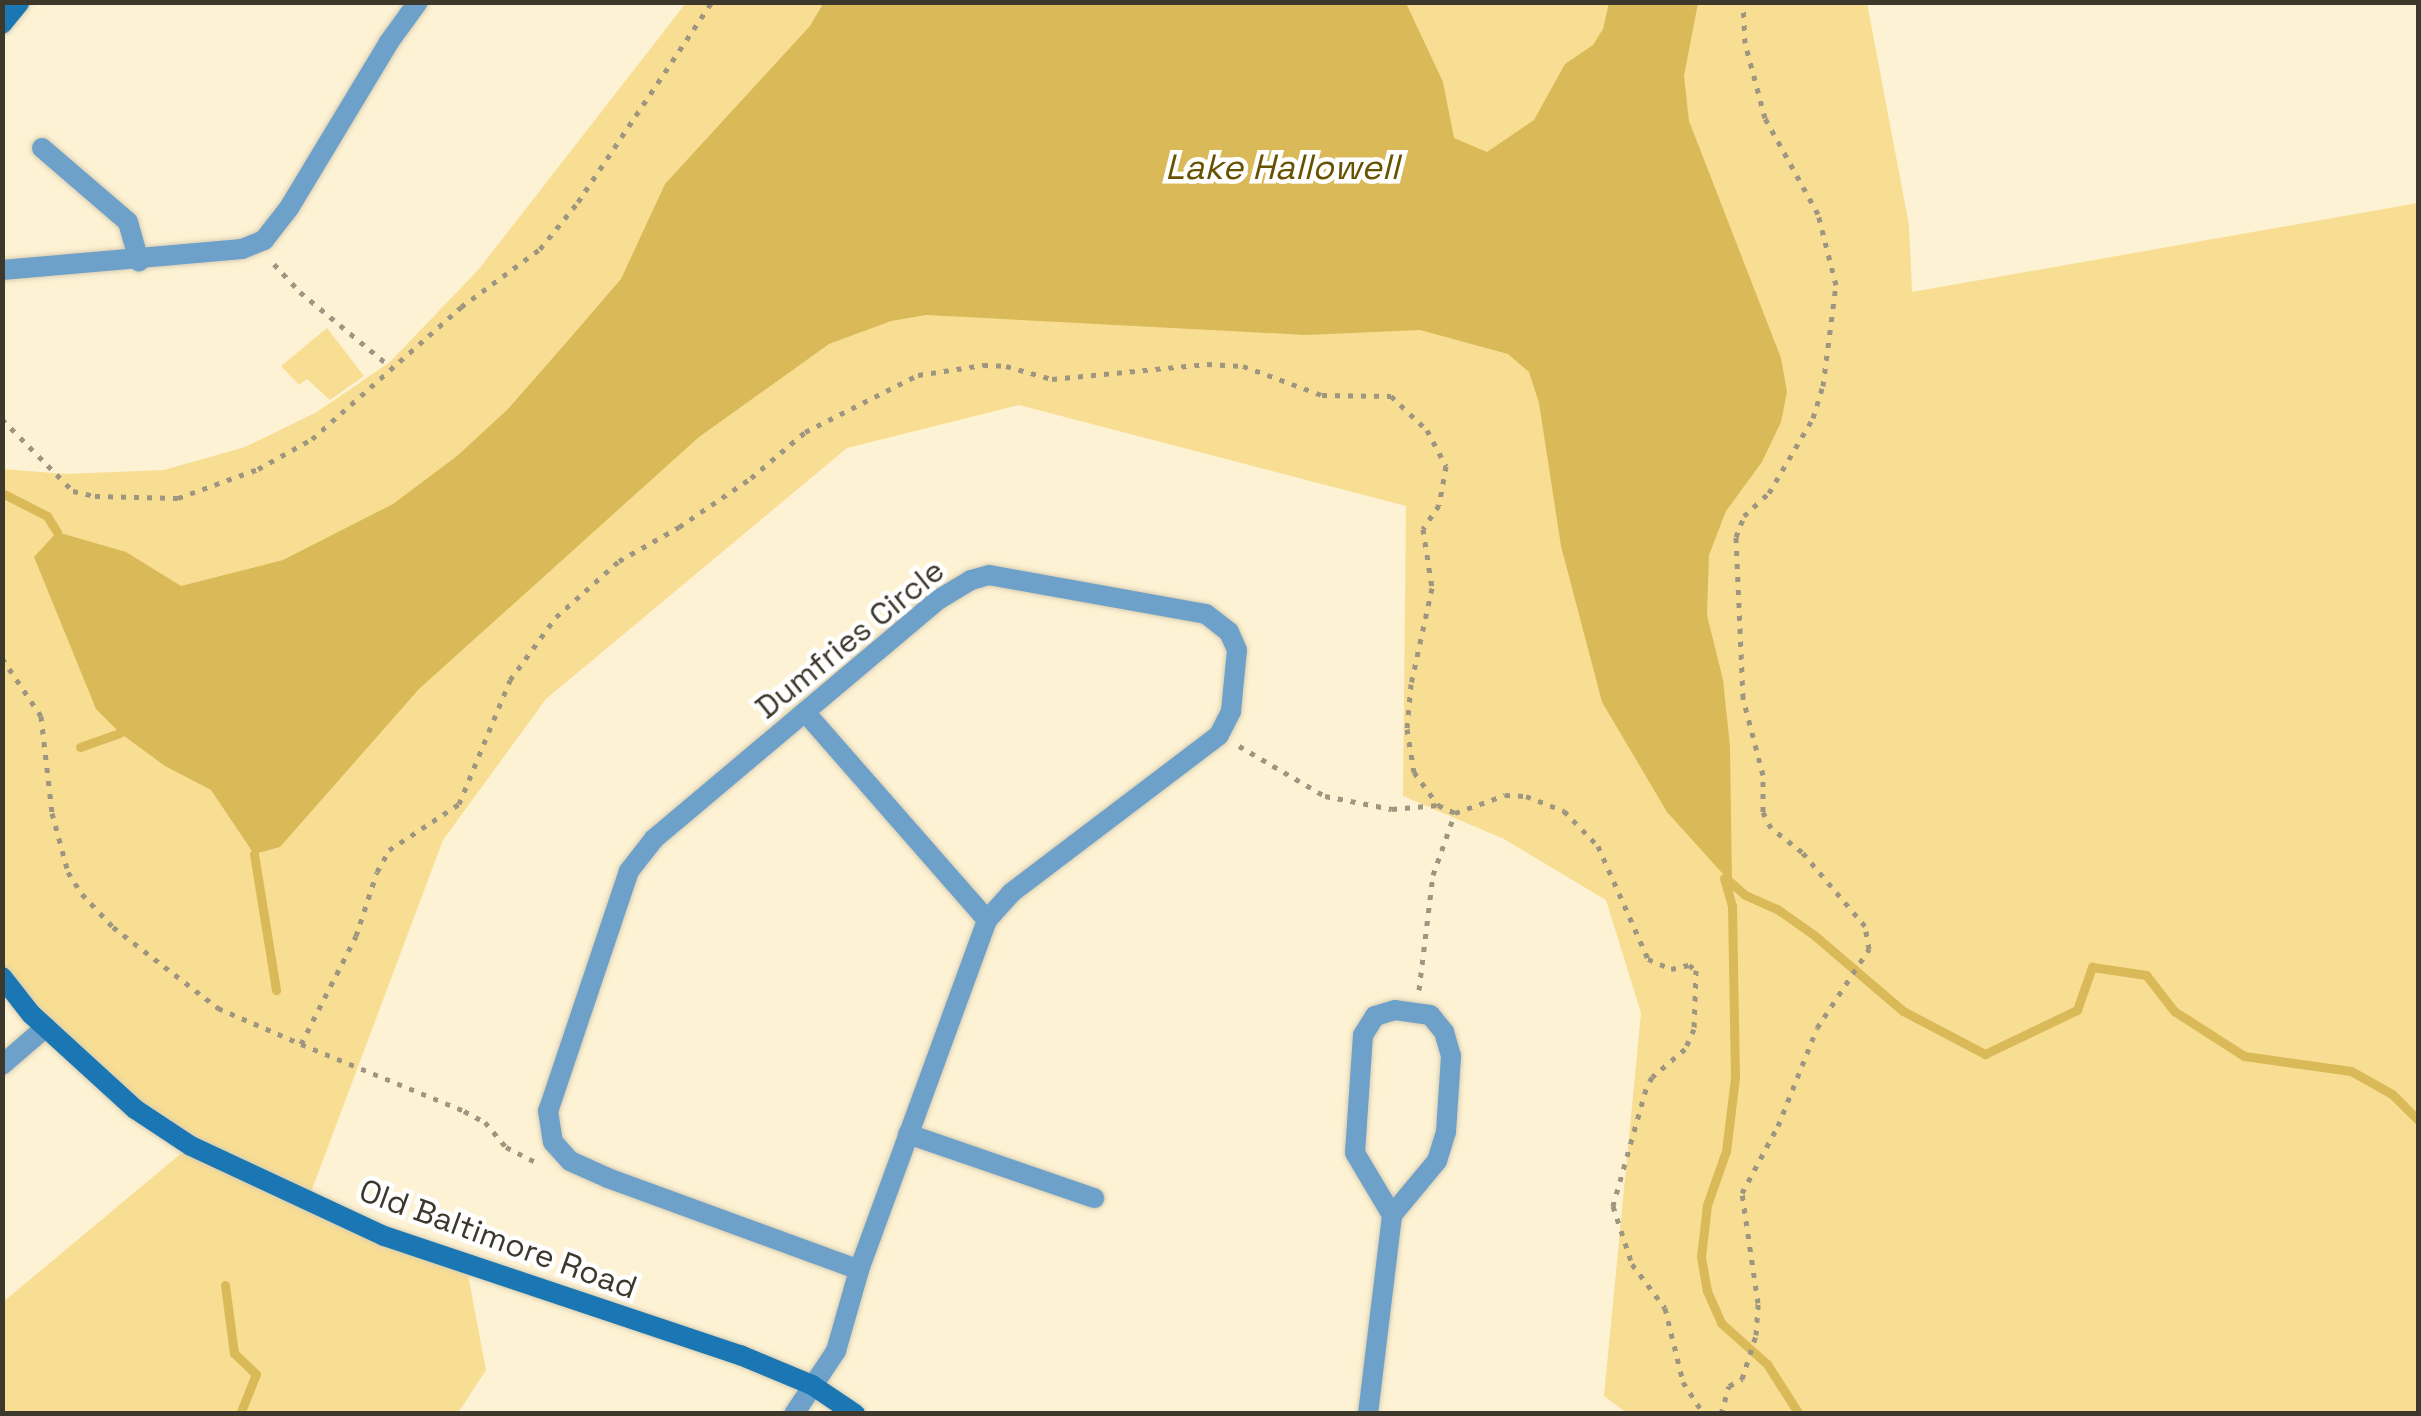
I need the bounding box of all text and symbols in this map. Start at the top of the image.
water label: Lake Hallowell [1165,146,1399,188]
street label: Dumfries Circle [748,551,952,727]
street label: Old Baltimore Road [354,1171,642,1307]

